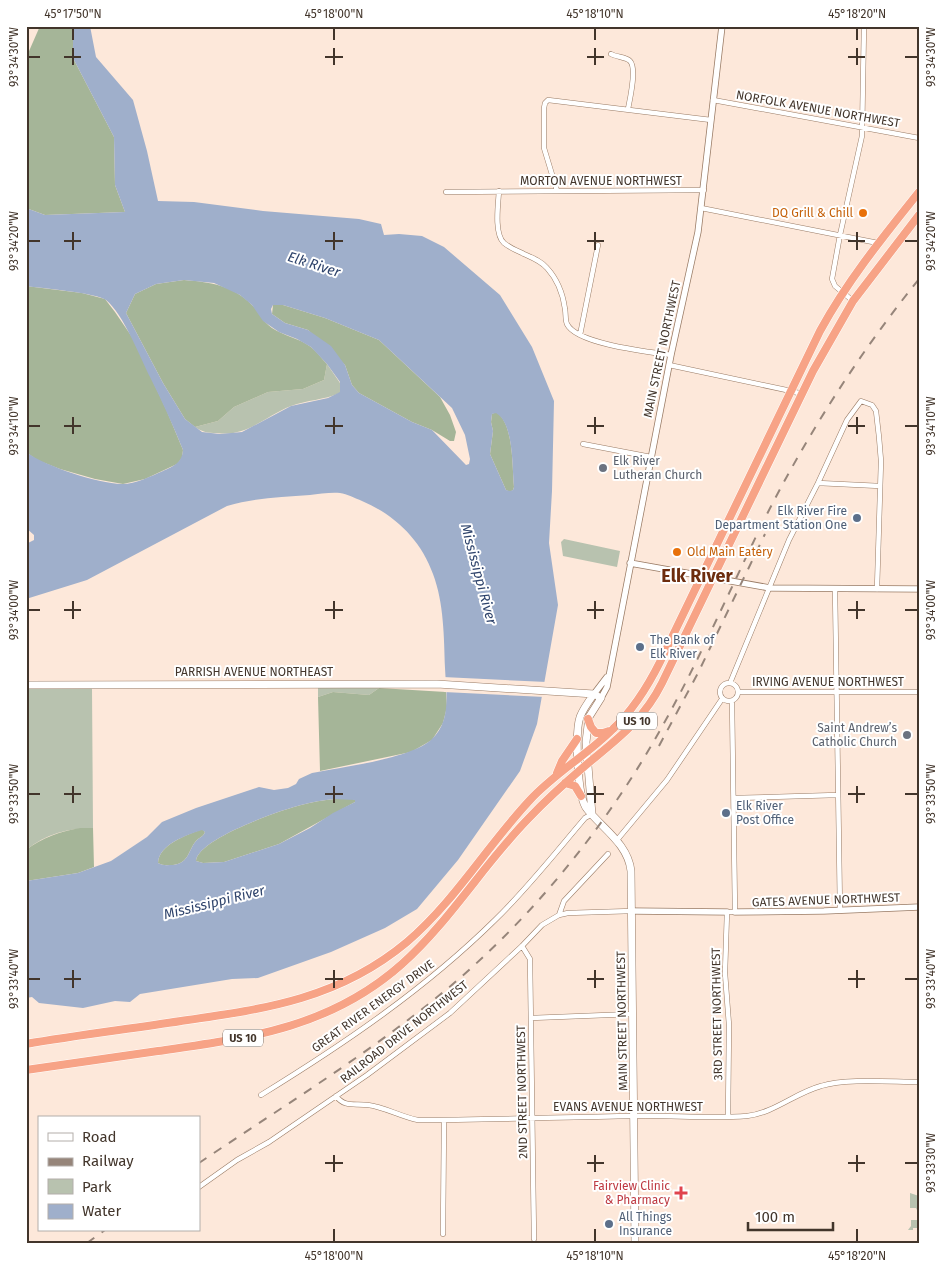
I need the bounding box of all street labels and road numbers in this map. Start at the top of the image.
street label: NORFOLK AVENUE NORTHWEST [735,88,902,130]
street label: MORTON AVENUE NORTHWEST [520,174,683,188]
street label: MAIN STREET NORTHWEST [641,278,684,419]
street label: PARRISH AVENUE NORTHEAST [175,665,334,679]
street label: IRVING AVENUE NORTHWEST [752,675,905,689]
road number: US 10 [617,712,657,729]
street label: GATES AVENUE NORTHWEST [752,890,901,910]
street label: 3RD STREET NORTHWEST [709,947,725,1080]
street label: MAIN STREET NORTHWEST [614,950,630,1091]
street label: GREAT RIVER ENERGY DRIVE [309,957,437,1055]
street label: RAILROAD DRIVE NORTHWEST [337,977,471,1086]
street label: 2ND STREET NORTHWEST [514,1024,530,1159]
road number: US 10 [223,1030,263,1046]
street label: EVANS AVENUE NORTHWEST [553,1100,704,1114]

